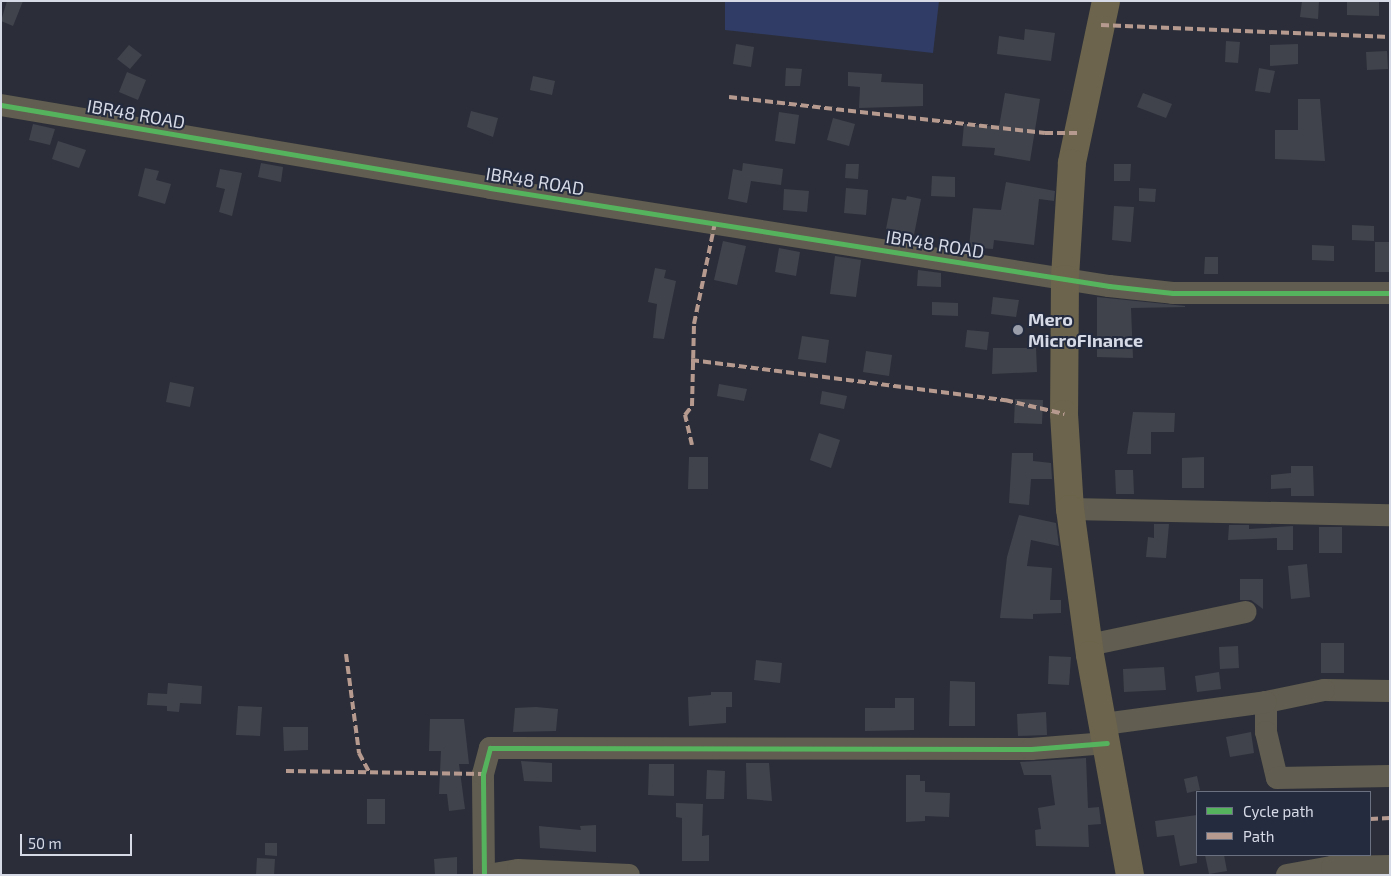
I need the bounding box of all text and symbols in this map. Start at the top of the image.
street label: IBR48 ROAD [85,95,187,133]
street label: IBR48 ROAD [484,163,586,199]
street label: IBR48 ROAD [884,226,986,262]
place label: Mero MicroFInance [1028,309,1143,352]
marker: Mero MicroFInance [1012,324,1024,336]
legend [1196,791,1371,856]
text: Cycle path [1243,802,1314,820]
scale bar [22,824,135,856]
text: Path [1243,827,1274,845]
text: 50 m [28,834,62,852]

